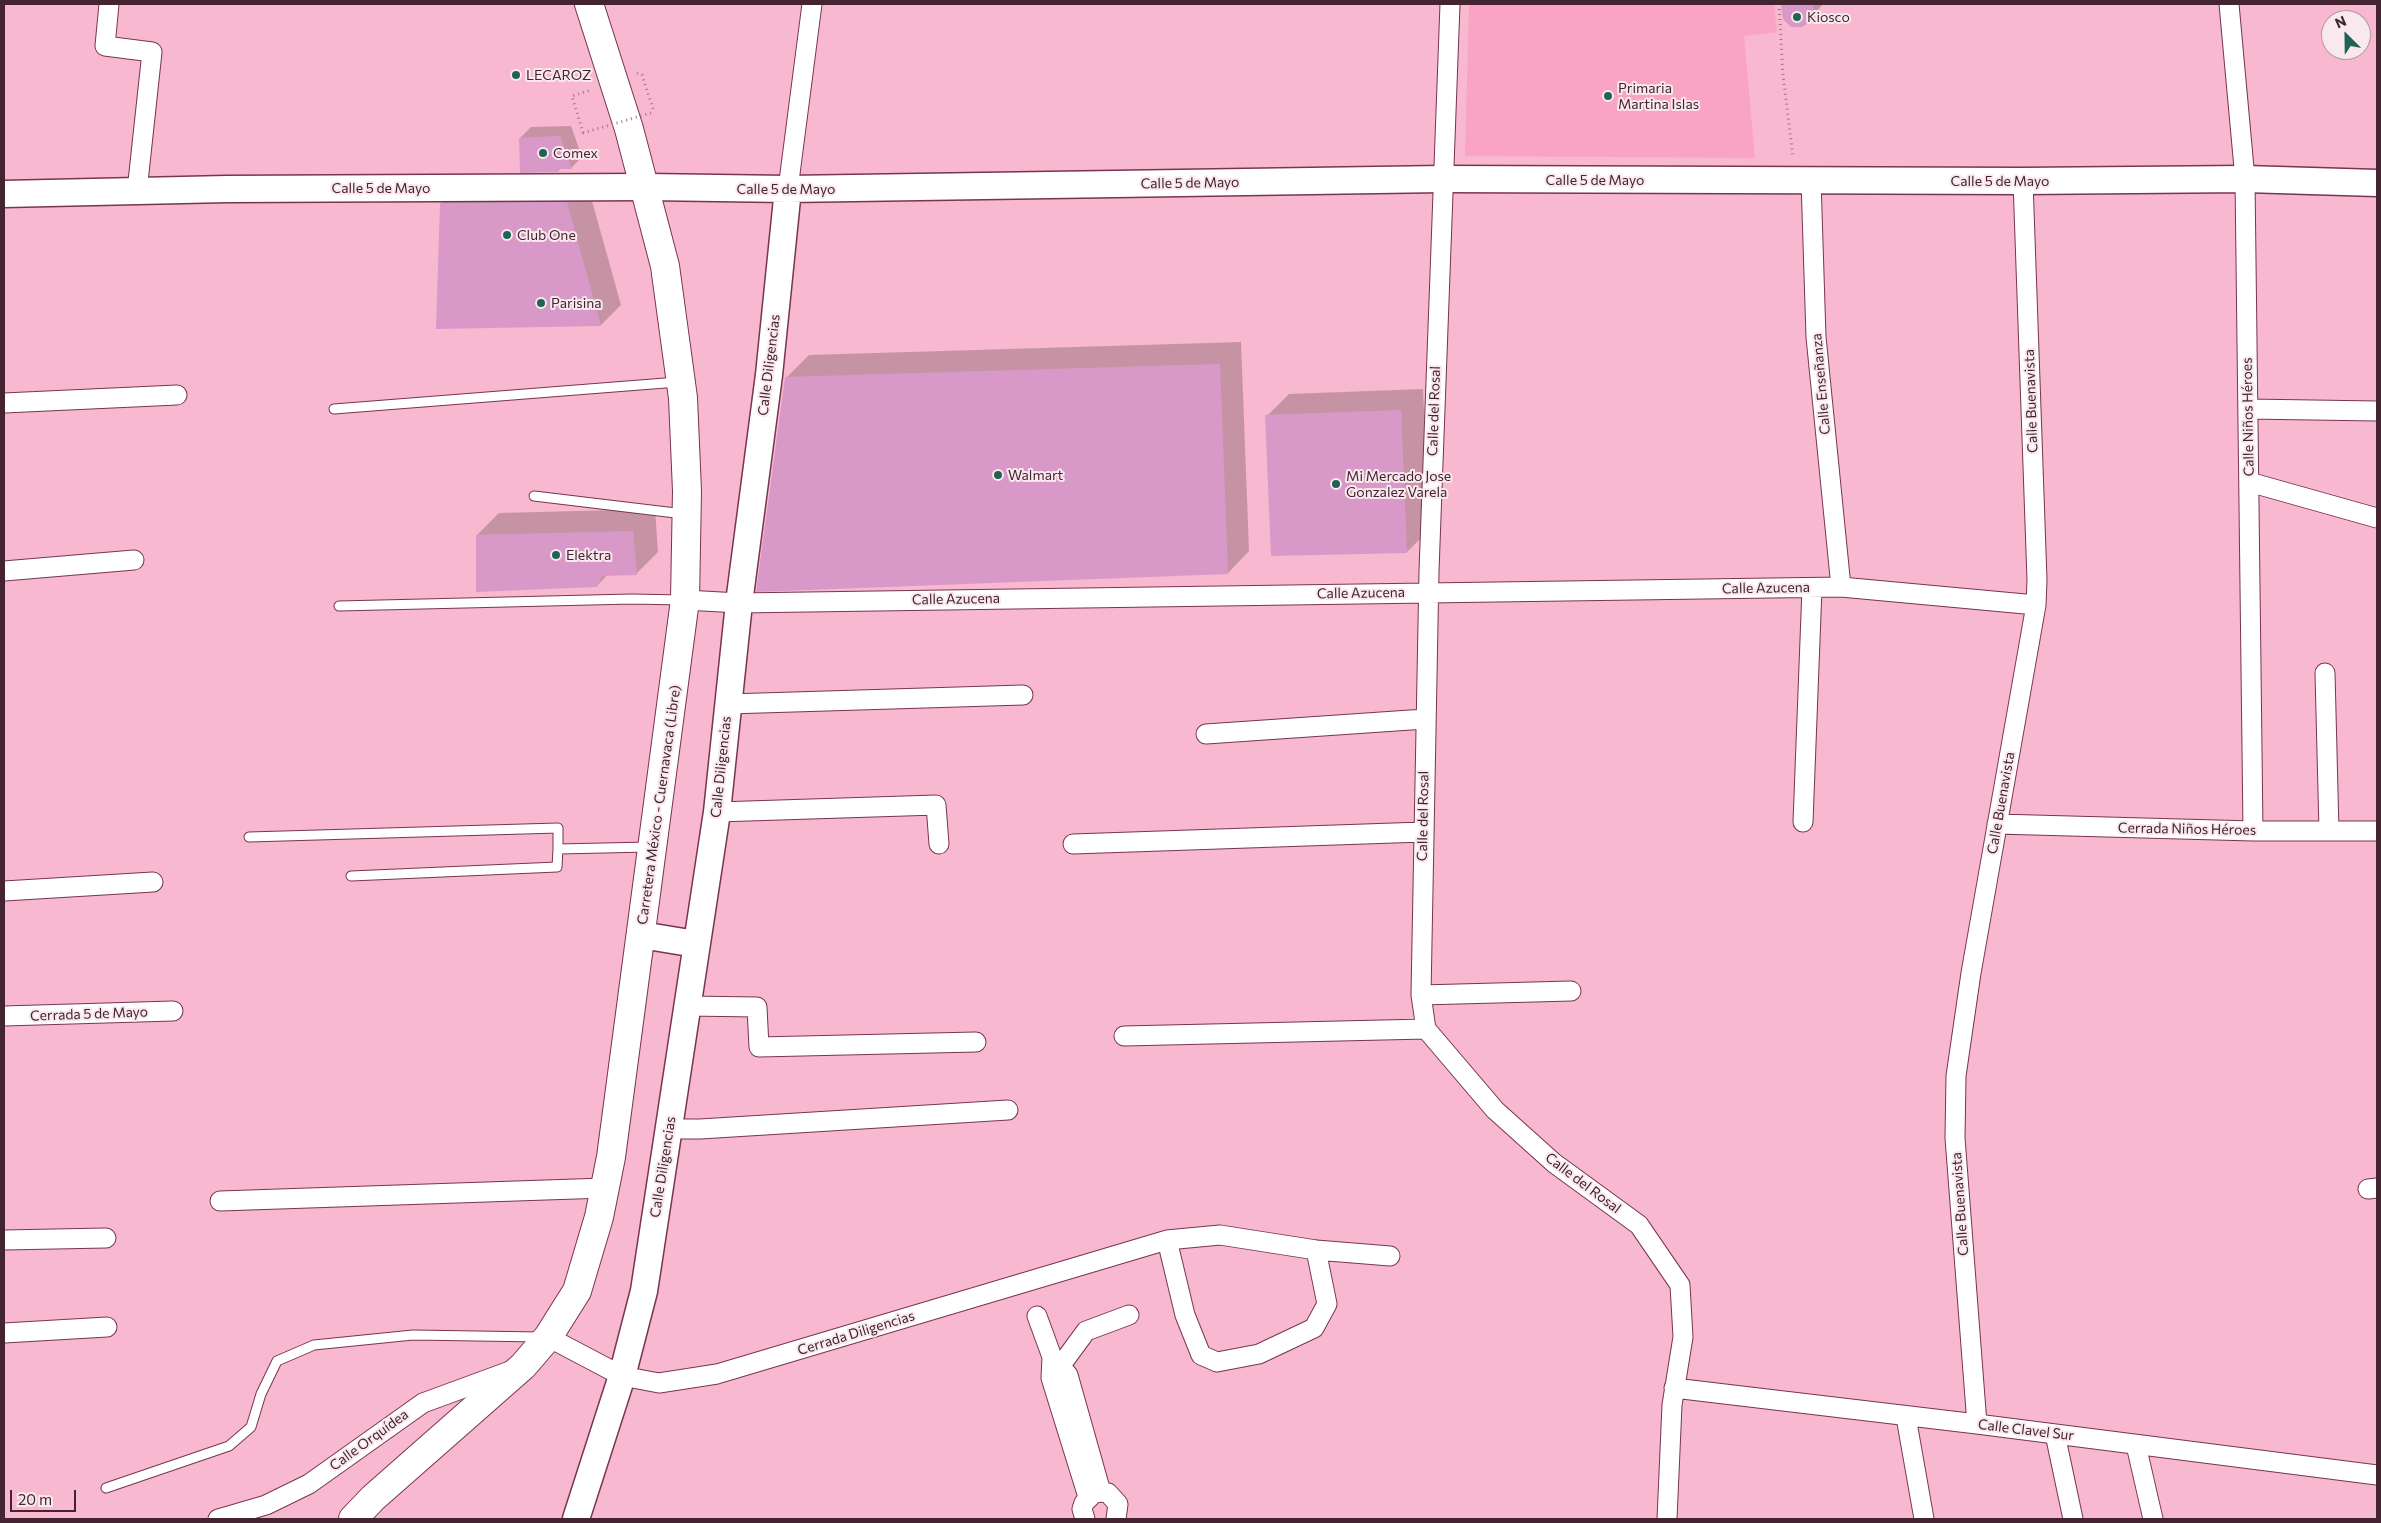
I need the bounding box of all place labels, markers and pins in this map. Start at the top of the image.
place label: Kiosco [1807,9,1850,25]
marker: Kiosco [1791,11,1803,23]
place label: LECAROZ [526,67,591,83]
marker: LECAROZ [510,69,522,81]
place label: Primaria Martina Islas [1618,80,1699,112]
marker: Primaria Martina Islas [1602,90,1614,102]
place label: Comex [553,145,598,161]
marker: Comex [537,147,549,159]
place label: Club One [517,227,576,243]
marker: Club One [501,229,513,241]
place label: Parisina [551,295,602,311]
marker: Parisina [535,297,547,309]
place label: Walmart [1008,467,1063,483]
place label: Mi Mercado Jose Gonzalez Varela [1346,468,1451,501]
marker: Walmart [992,469,1004,481]
marker: Mi Mercado Jose Gonzalez Varela [1330,478,1342,490]
place label: Elektra [566,547,611,563]
marker: Elektra [550,549,562,561]

